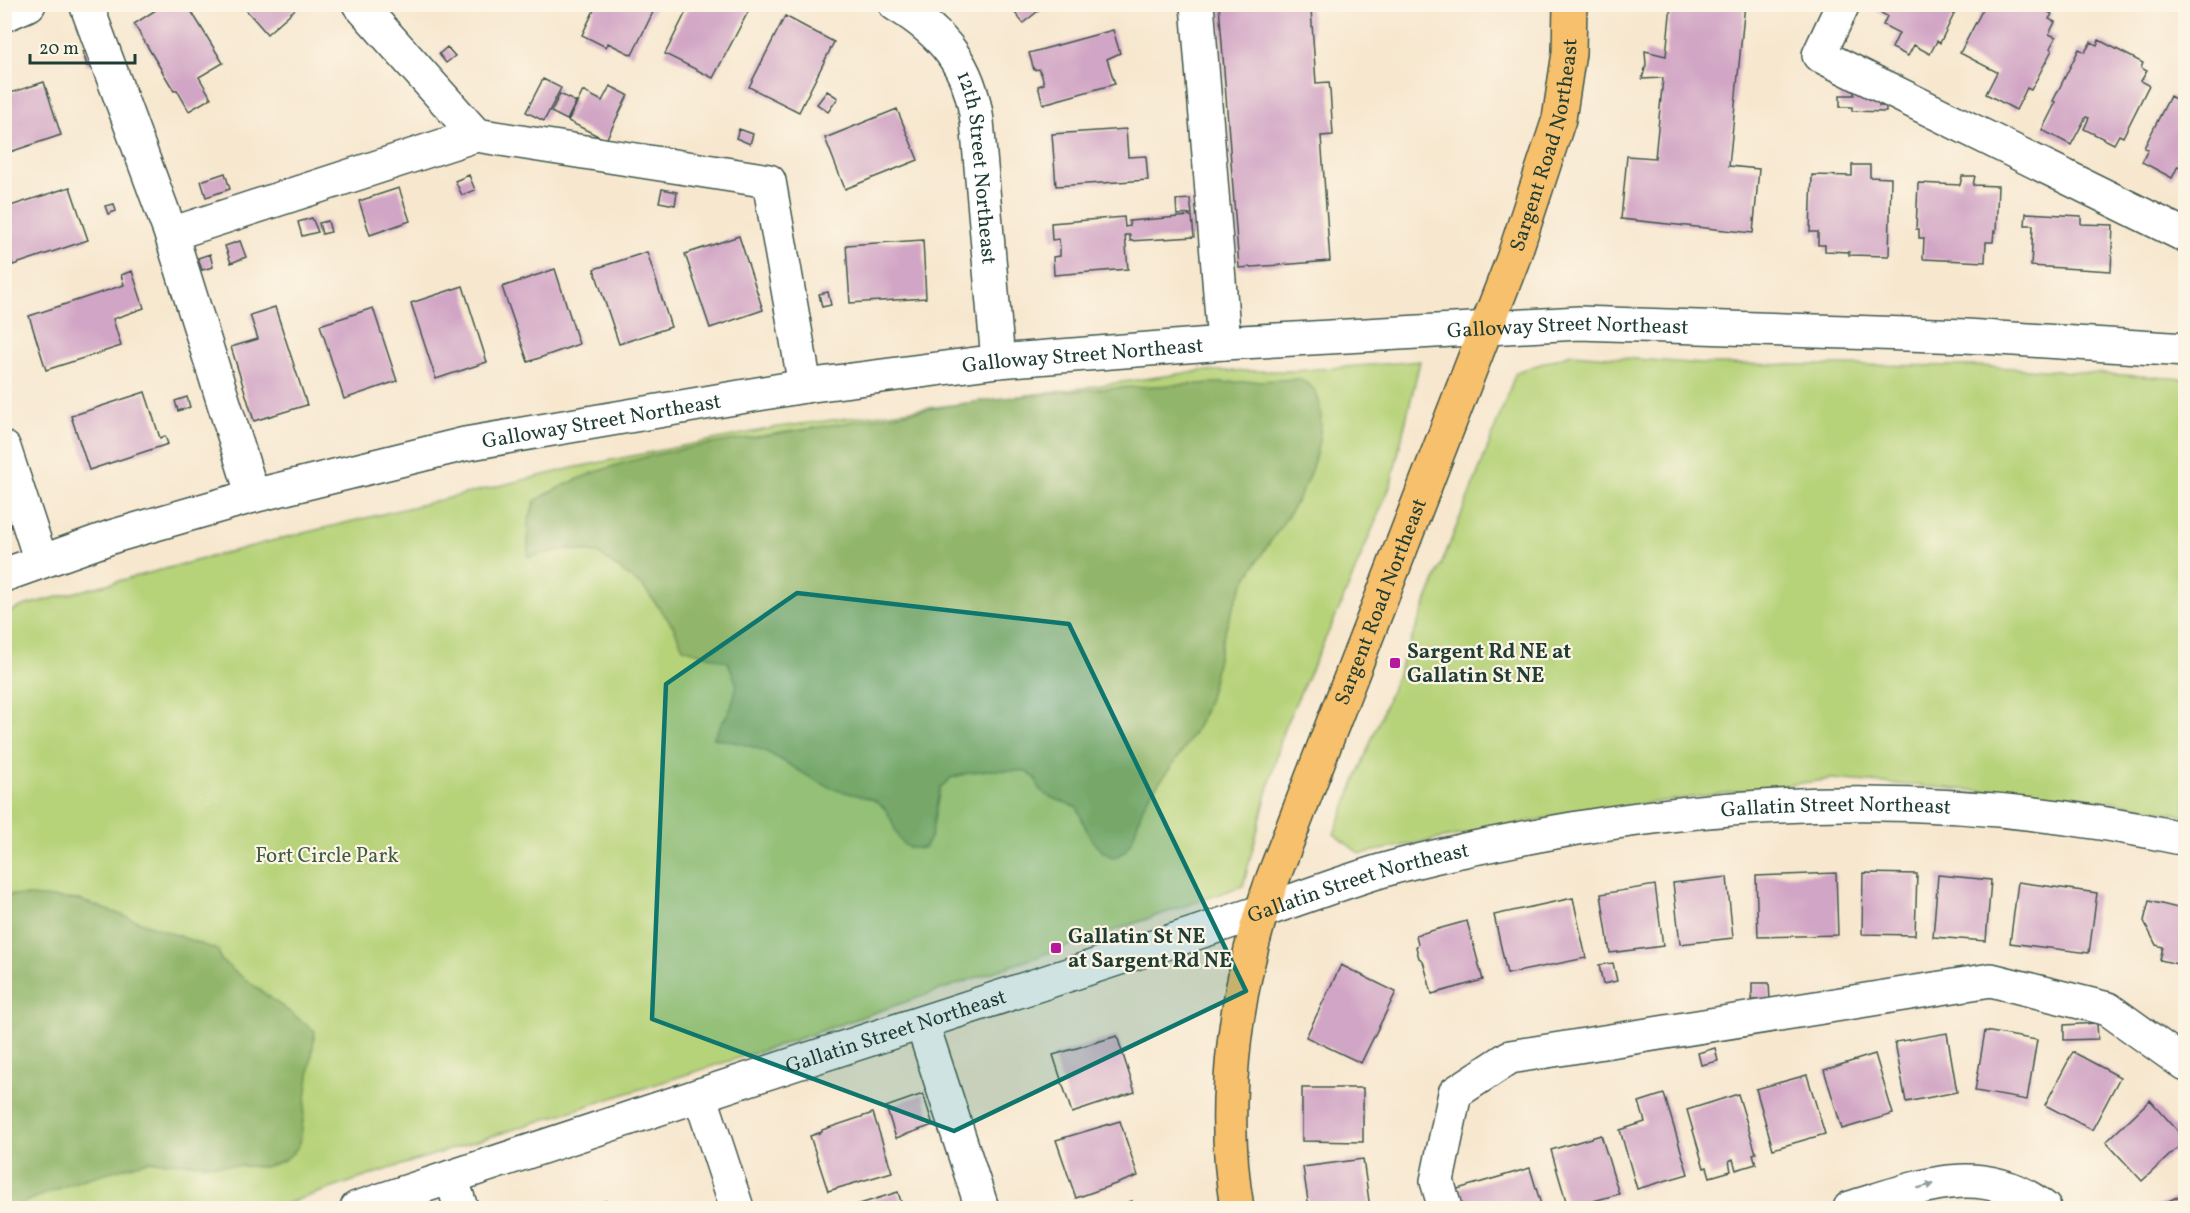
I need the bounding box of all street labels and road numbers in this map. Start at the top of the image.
street label: Sargent Road Northeast [1503,38,1585,256]
street label: 12th Street Northeast [948,66,1002,266]
street label: Galloway Street Northeast [1446,310,1689,346]
street label: Galloway Street Northeast [960,332,1204,382]
street label: Galloway Street Northeast [480,388,723,457]
street label: Sargent Road Northeast [1328,494,1435,710]
street label: Gallatin Street Northeast [1720,791,1952,826]
street label: Gallatin Street Northeast [1244,837,1472,931]
street label: Gallatin Street Northeast [782,983,1010,1082]

